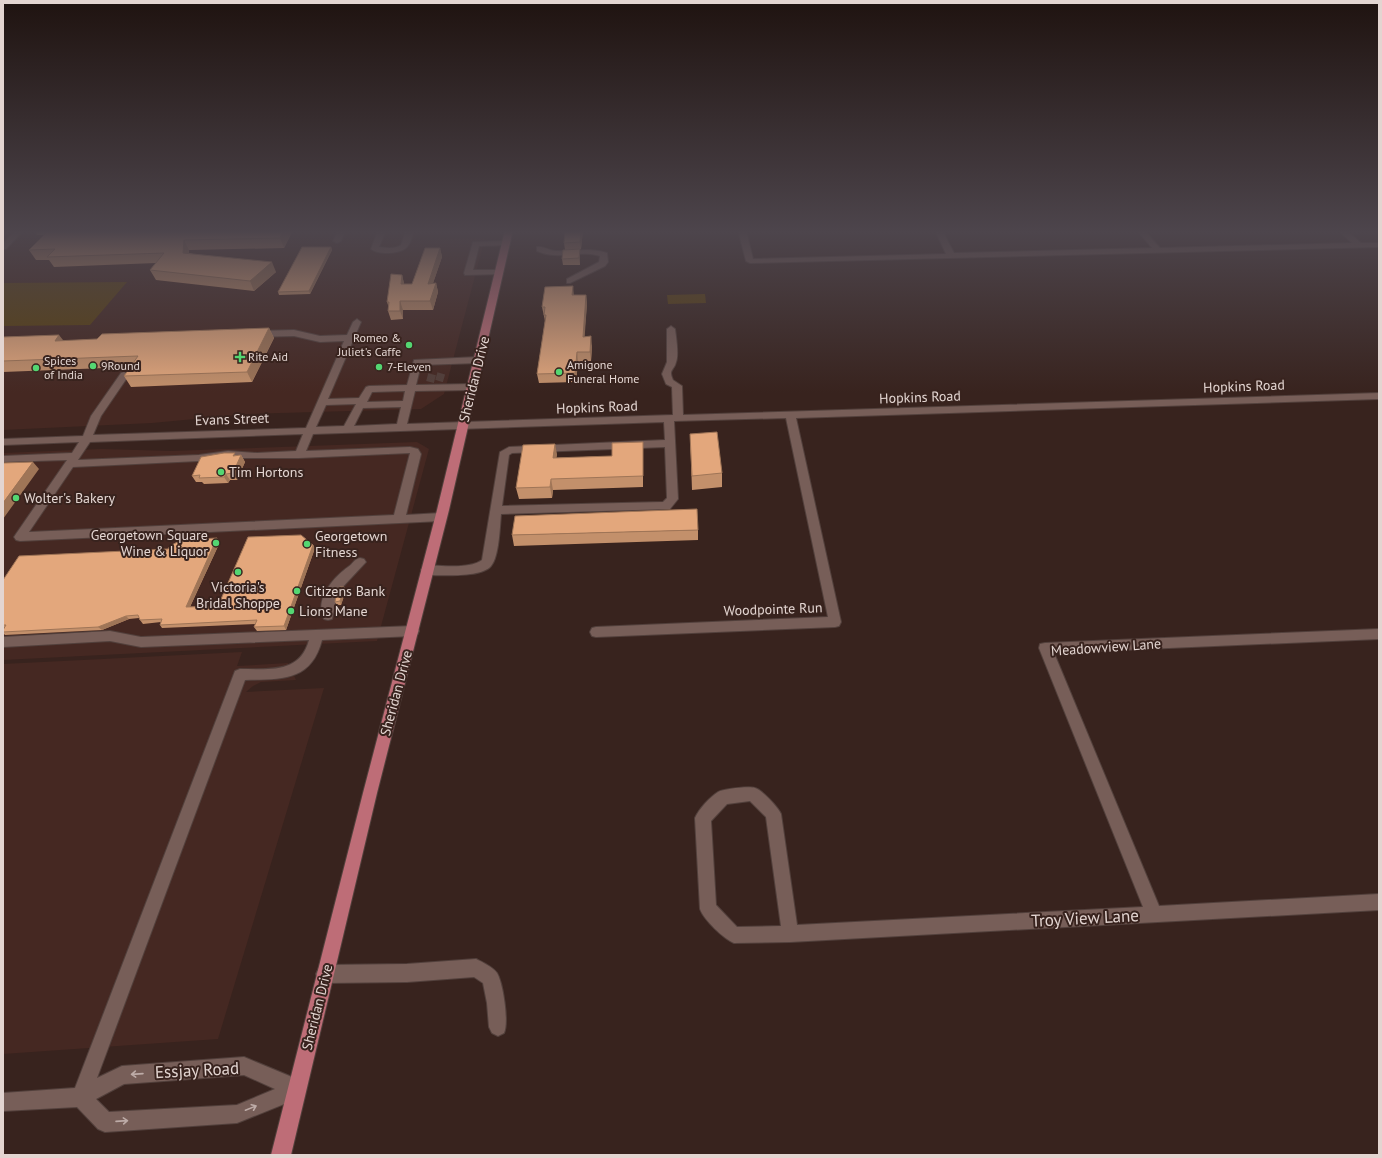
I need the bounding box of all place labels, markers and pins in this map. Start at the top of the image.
place label: Romeo & Juliet's Caffe [337,330,401,359]
marker: Romeo & Juliet's Caffe [404,340,414,350]
place label: Rite Aid [248,349,288,364]
marker: Rite Aid [235,352,245,362]
place label: Spices of India [44,353,83,382]
place label: Amigone Funeral Home [567,357,639,386]
place label: 9Round [101,358,140,373]
place label: 7-Eleven [387,359,431,374]
marker: 9Round [88,361,98,371]
marker: 7-Eleven [374,362,384,372]
marker: Spices of India [31,363,41,373]
marker: Amigone Funeral Home [554,367,564,377]
place label: Tim Hortons [229,463,303,481]
marker: Tim Hortons [216,467,226,477]
place label: Wolter's Bakery [24,489,115,507]
marker: Wolter's Bakery [11,493,21,503]
place label: Georgetown Square Wine & Liquor [91,526,208,560]
place label: Georgetown Fitness [315,527,387,561]
marker: Georgetown Square Wine & Liquor [211,538,221,548]
marker: Georgetown Fitness [302,539,312,549]
marker: Victoria's Bridal Shoppe [233,567,243,577]
place label: Victoria's Bridal Shoppe [196,578,280,612]
place label: Citizens Bank [305,582,385,600]
marker: Citizens Bank [292,586,302,596]
place label: Lions Mane [299,602,368,620]
marker: Lions Mane [286,606,296,616]

